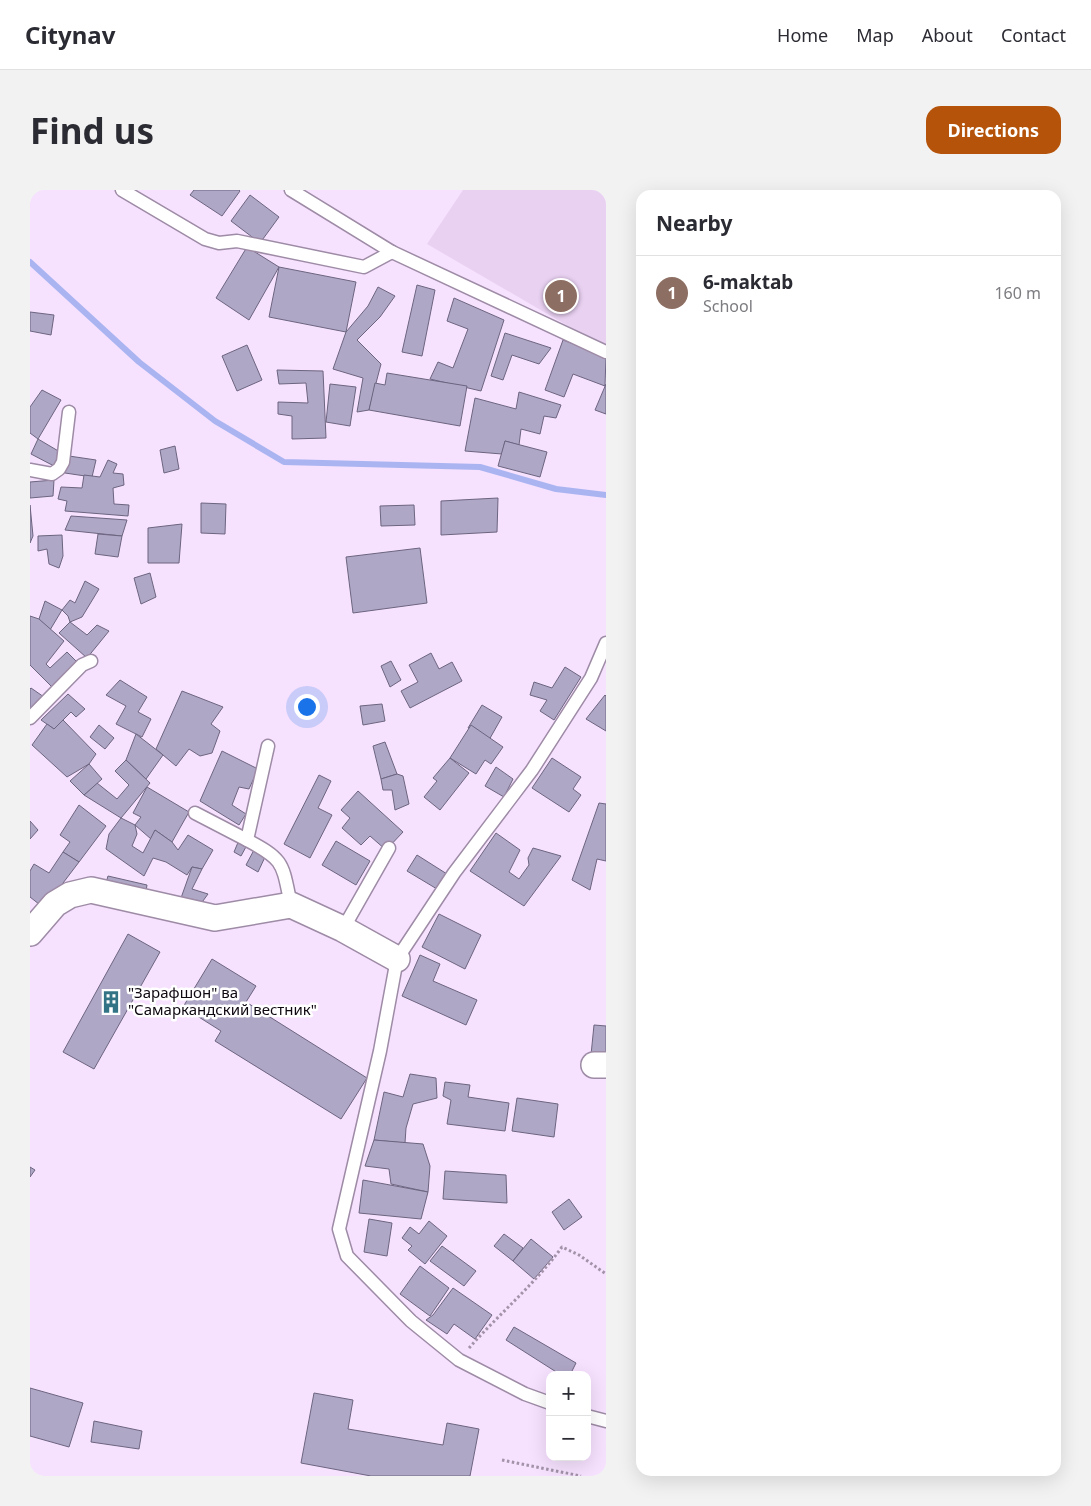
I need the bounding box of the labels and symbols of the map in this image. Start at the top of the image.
pin: 1 [545,277,577,315]
your location [294,694,320,720]
place label: "Зарафшон" ва "Самаркандский вестник" [128,982,317,1019]
building icon: "Зарафшон" ва "Самаркандский вестник" [98,989,124,1015]

